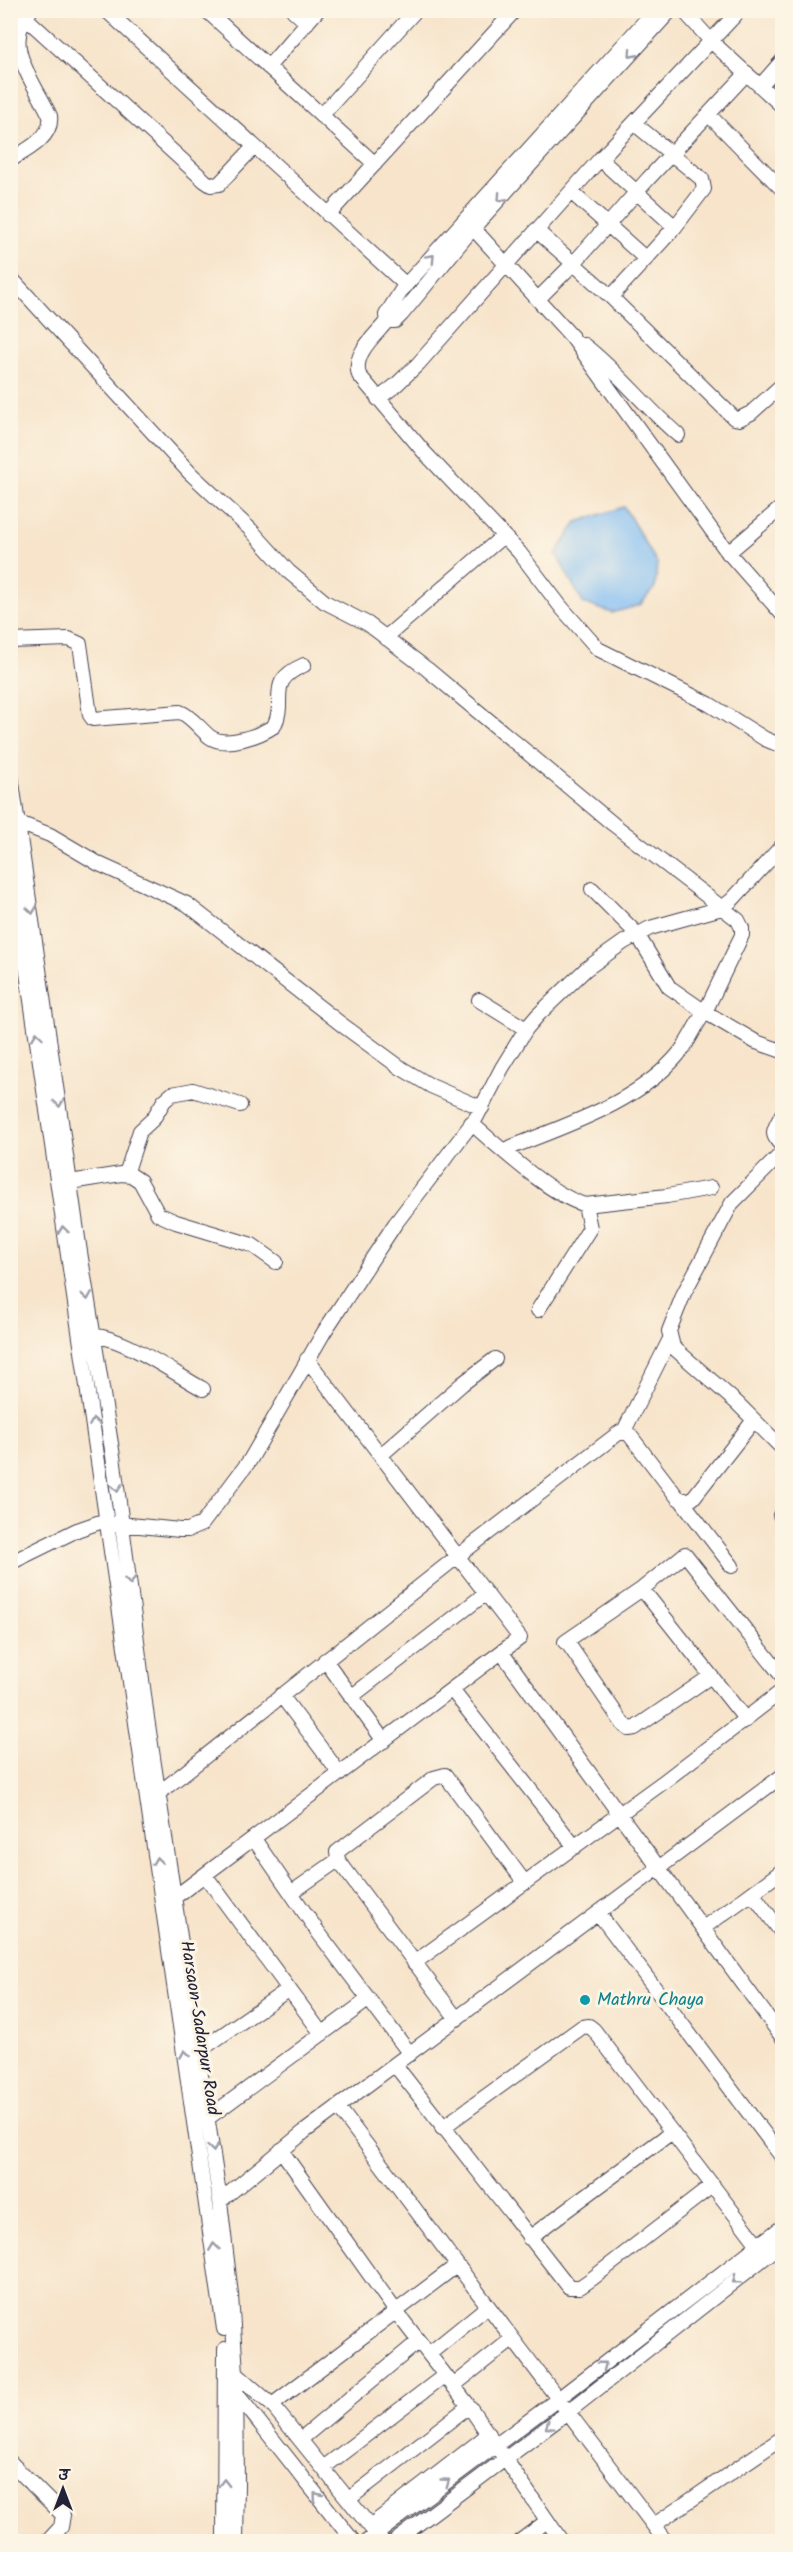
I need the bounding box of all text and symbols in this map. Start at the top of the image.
one-way arrow [628,47,639,58]
one-way arrow [497,192,508,202]
one-way arrow [424,254,435,264]
one-way arrow [25,905,37,914]
one-way arrow [31,1032,43,1041]
one-way arrow [52,1098,64,1107]
one-way arrow [58,1225,70,1234]
one-way arrow [80,1290,93,1300]
one-way arrow [88,1418,101,1428]
one-way arrow [111,1484,123,1493]
one-way arrow [123,1577,135,1586]
one-way arrow [151,1856,163,1866]
street label: Harsaon-Sadarpur Road [171,1939,227,2118]
place label: Mathru Chaya [597,1986,704,2015]
marker: Mathru Chaya [578,1993,592,2007]
one-way arrow [179,2049,191,2059]
one-way arrow [206,2144,218,2153]
one-way arrow [209,2242,221,2251]
one-way arrow [732,2273,743,2284]
one-way arrow [596,2362,607,2373]
one-way arrow [545,2419,556,2430]
north arrow [33,2459,93,2519]
text: उ [58,2463,71,2488]
one-way arrow [440,2478,451,2489]
one-way arrow [218,2479,230,2488]
one-way arrow [314,2492,325,2503]

